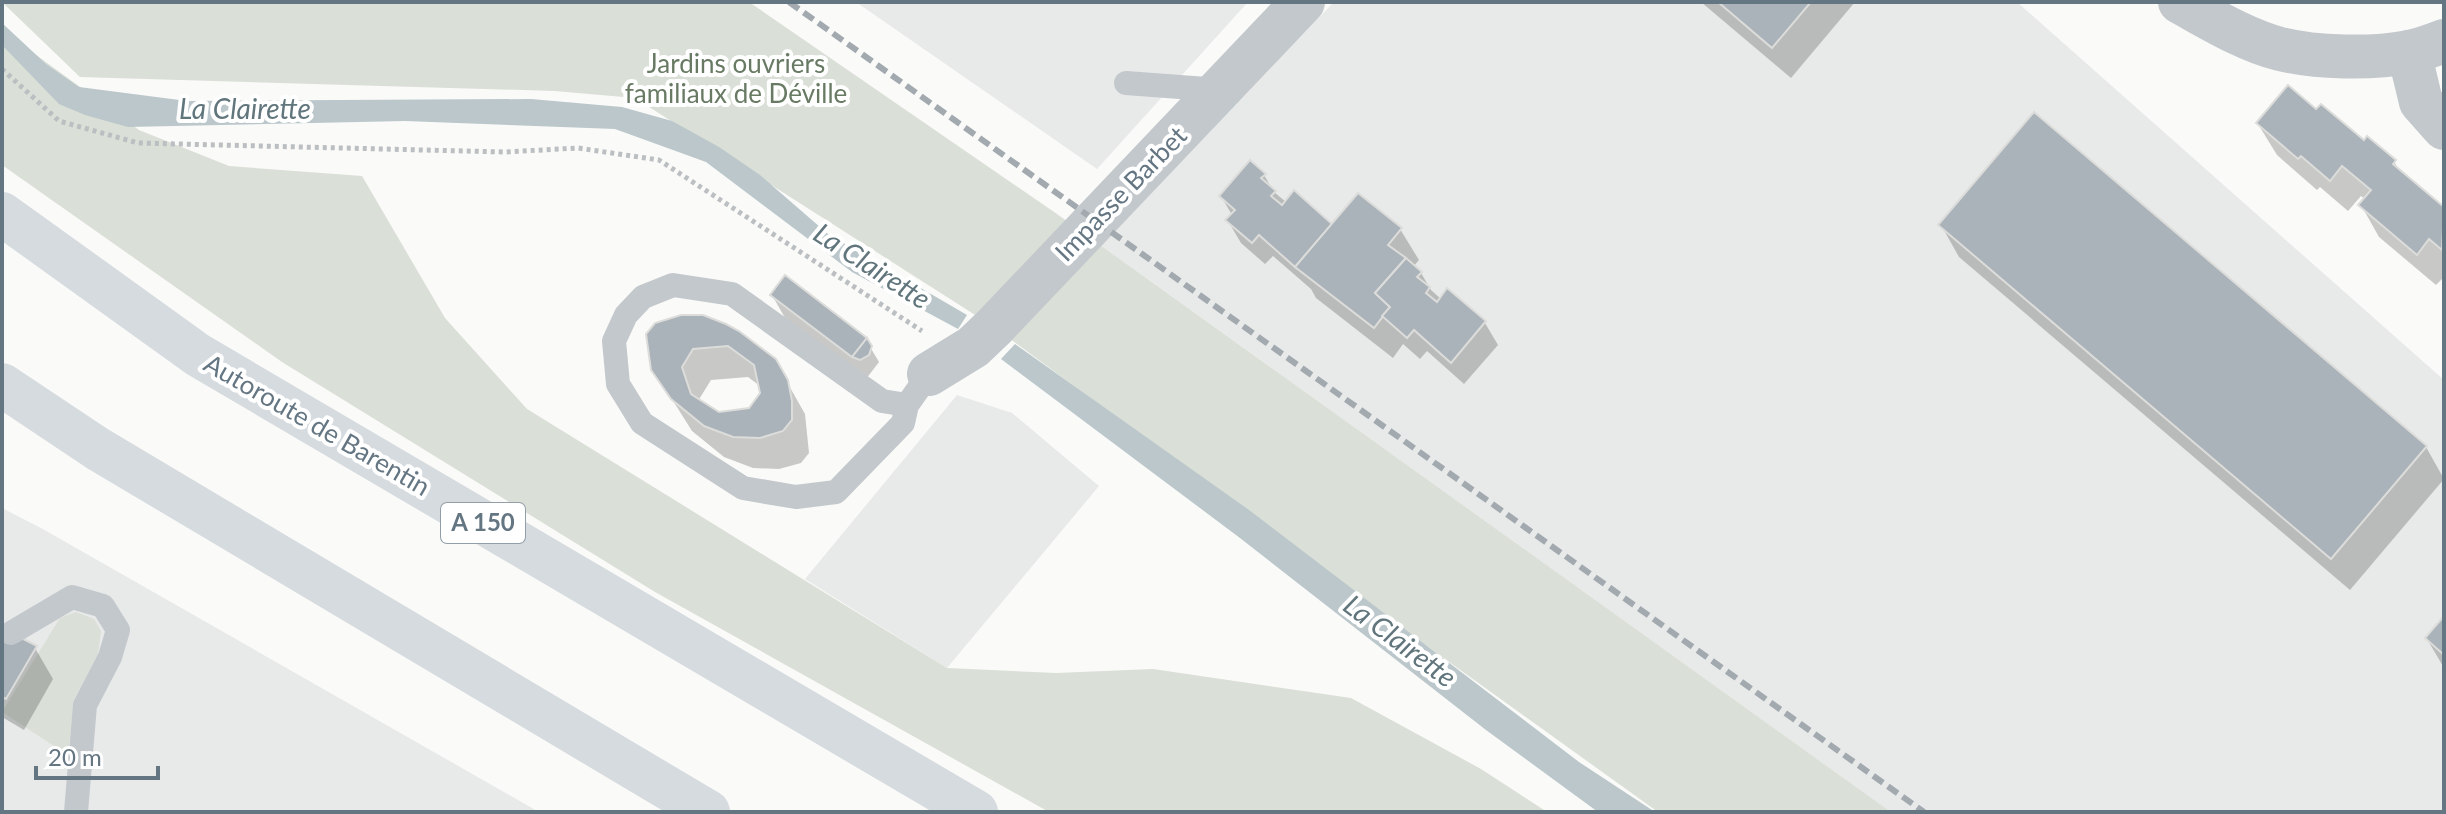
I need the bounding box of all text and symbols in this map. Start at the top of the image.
park label: Jardins ouvriers familiaux de Déville [625,47,847,109]
water label: La Clairette [179,91,311,125]
street label: Impasse Barbet [1048,119,1193,267]
water label: La Clairette [808,215,937,315]
street label: Autoroute de Barentin [199,346,436,502]
road number: A 150 [441,503,525,543]
water label: La Clairette [1338,587,1464,693]
scale bar [36,730,158,780]
text: 20 m [48,742,102,771]

